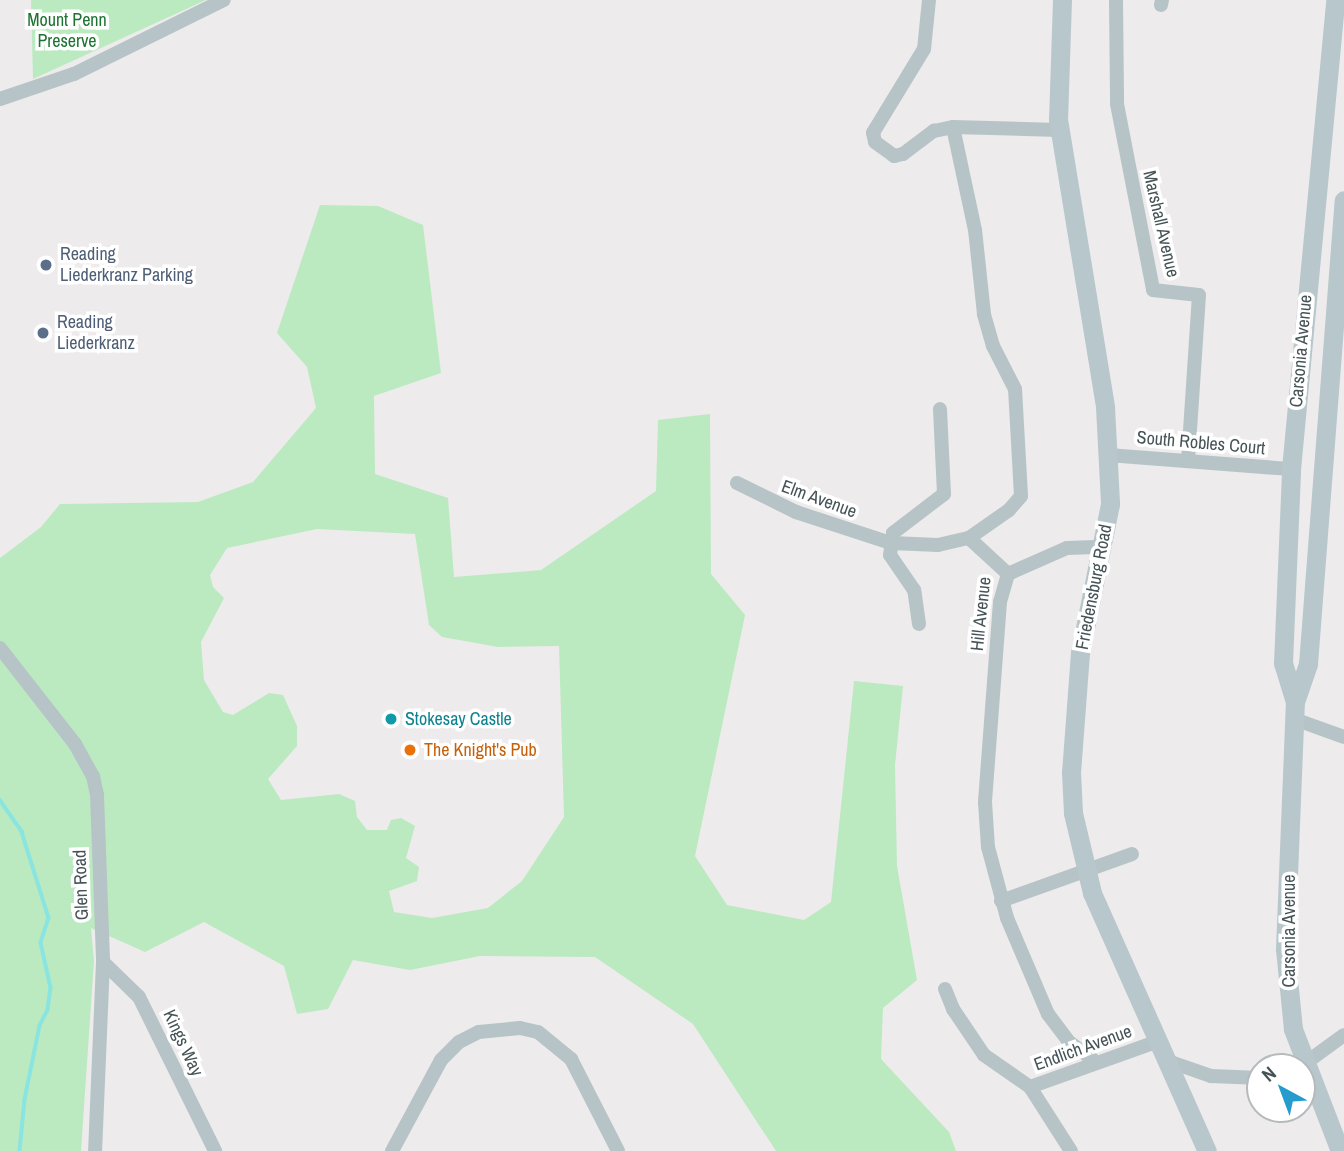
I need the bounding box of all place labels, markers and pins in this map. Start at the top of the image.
place label: Reading Liederkranz Parking [60,244,193,286]
marker: Reading Liederkranz Parking [38,257,54,273]
place label: Reading Liederkranz [57,312,135,354]
marker: Reading Liederkranz [35,325,51,341]
place label: Stokesay Castle [405,708,512,730]
marker: Stokesay Castle [383,711,399,727]
place label: The Knight's Pub [424,739,537,761]
marker: The Knight's Pub [402,742,418,758]

